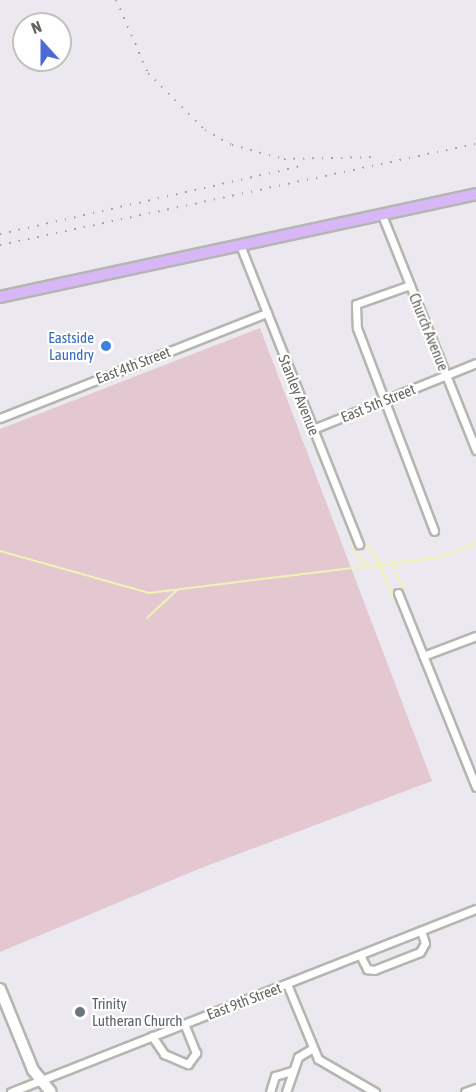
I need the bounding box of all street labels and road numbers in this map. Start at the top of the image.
street label: Church Avenue [405,291,453,373]
street label: East 4th Street [93,343,173,387]
street label: Stanley Avenue [275,352,323,438]
street label: East 5th Street [338,380,418,426]
street label: East 9th Street [204,979,284,1023]

